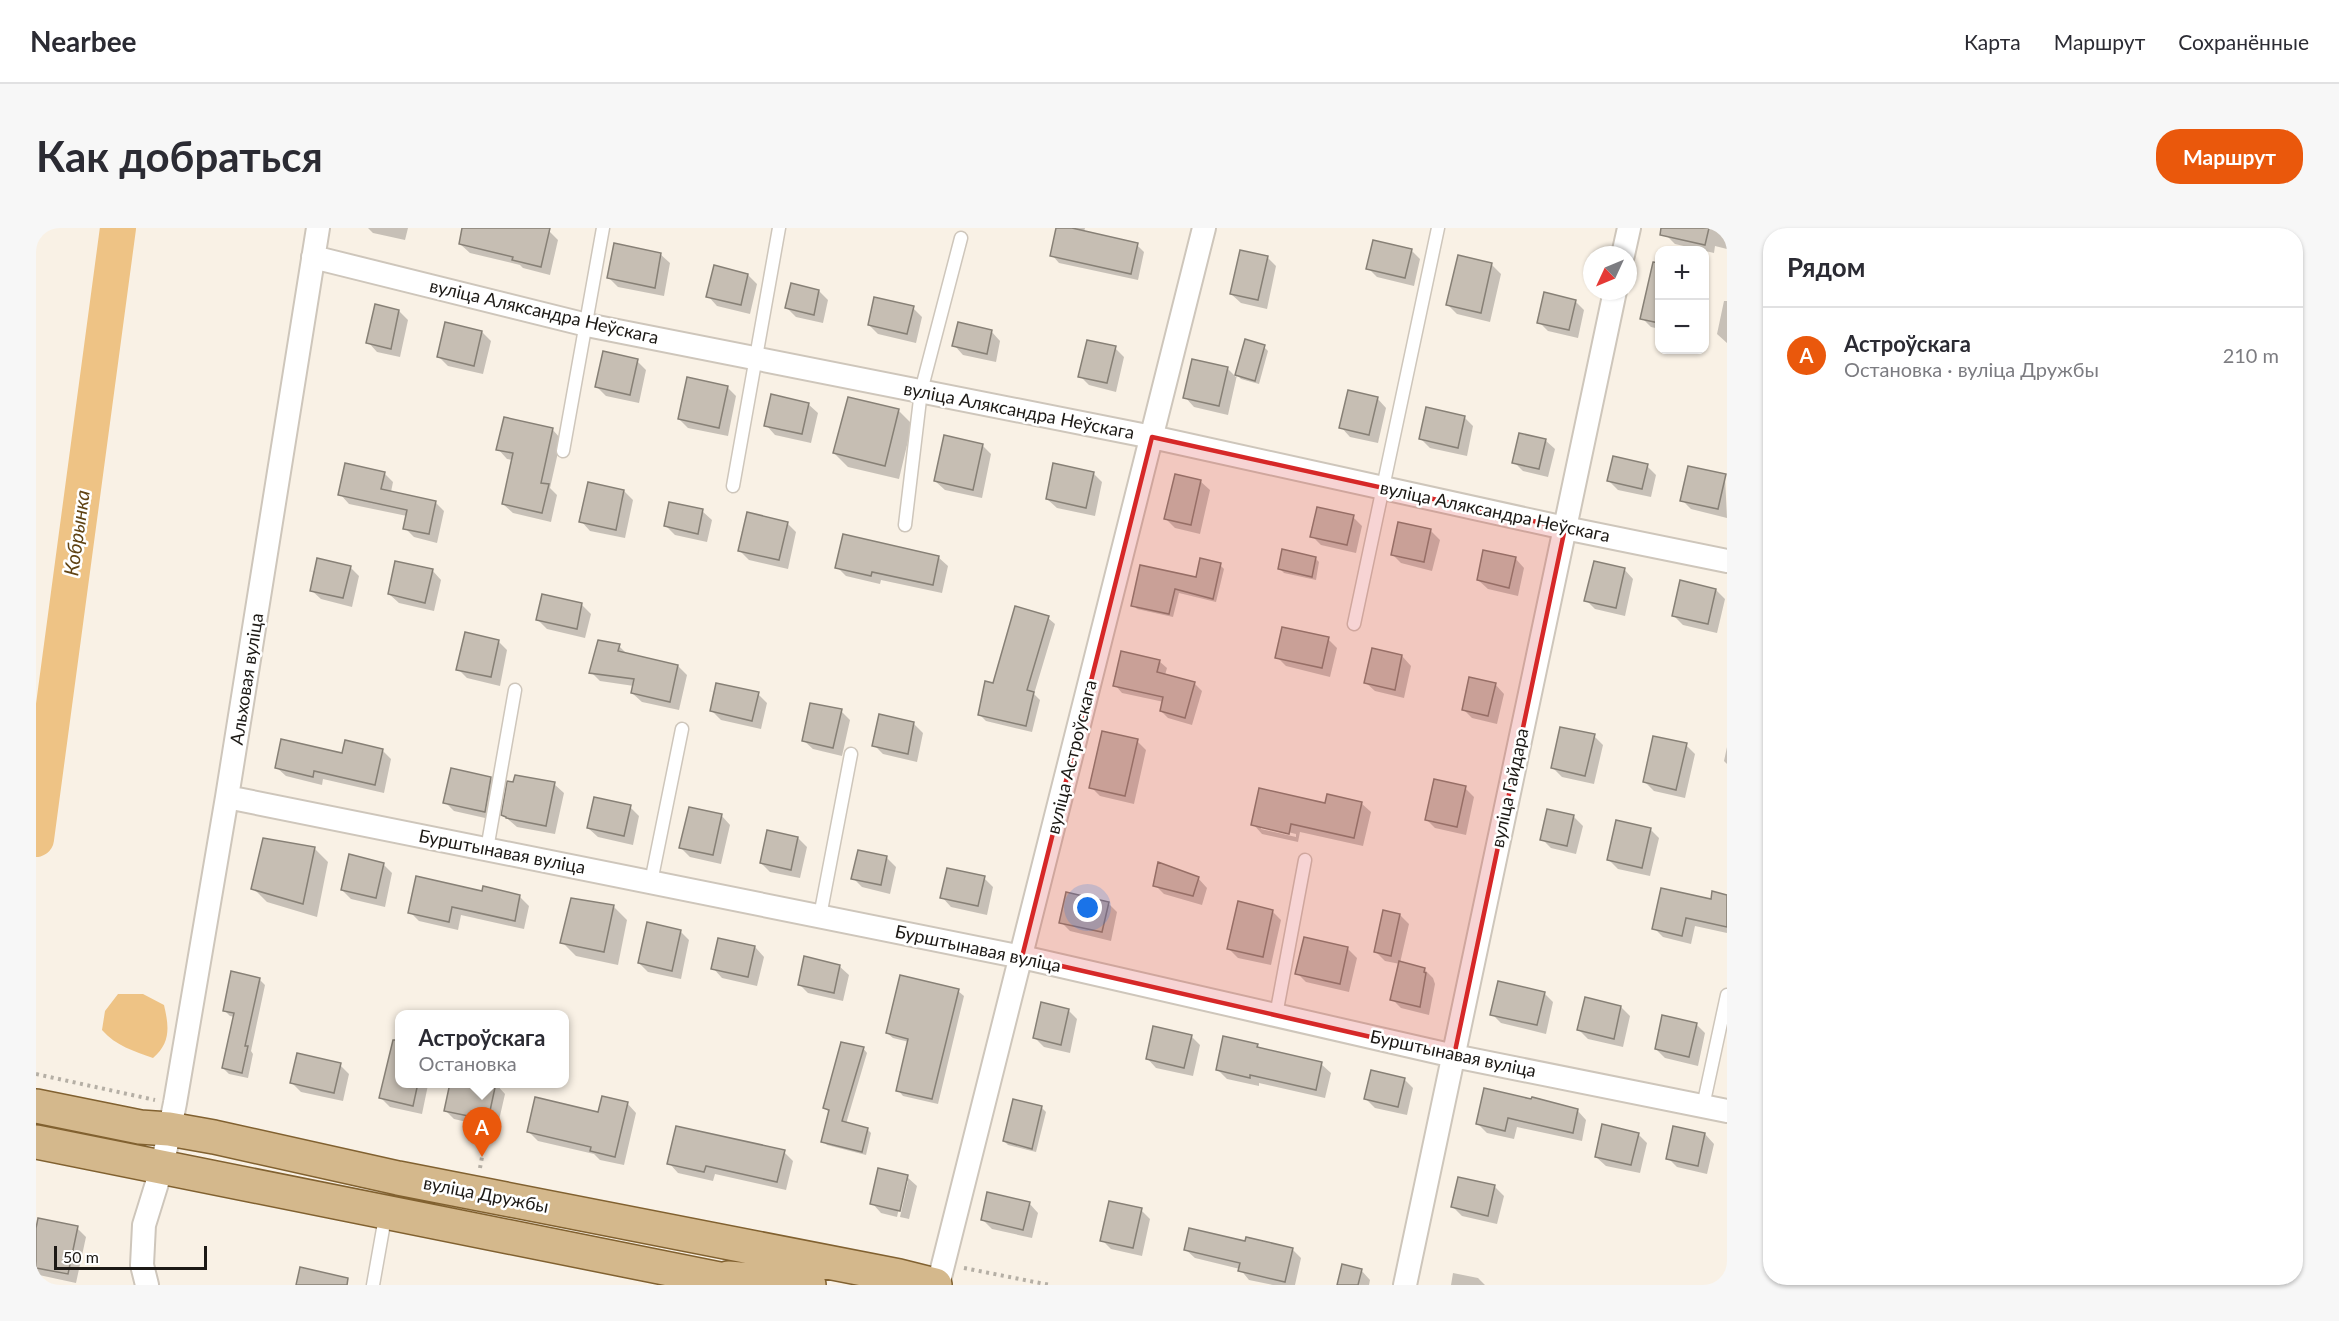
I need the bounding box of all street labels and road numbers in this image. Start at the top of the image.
street label: вуліца Аляксандра Неўскага [428,274,661,348]
street label: вуліца Аляксандра Неўскага [902,377,1136,443]
street label: вуліца Аляксандра Неўскага [1378,476,1612,546]
street label: Альховая вуліца [225,611,267,746]
street label: вуліца Астроўскага [1041,677,1101,836]
street label: вуліца Гайдара [1486,726,1532,850]
street label: Бурштынавая вуліца [417,824,587,878]
street label: Бурштынавая вуліца [893,920,1063,976]
street label: Бурштынавая вуліца [1368,1025,1538,1081]
street label: вуліца Дружбы [422,1171,551,1217]

